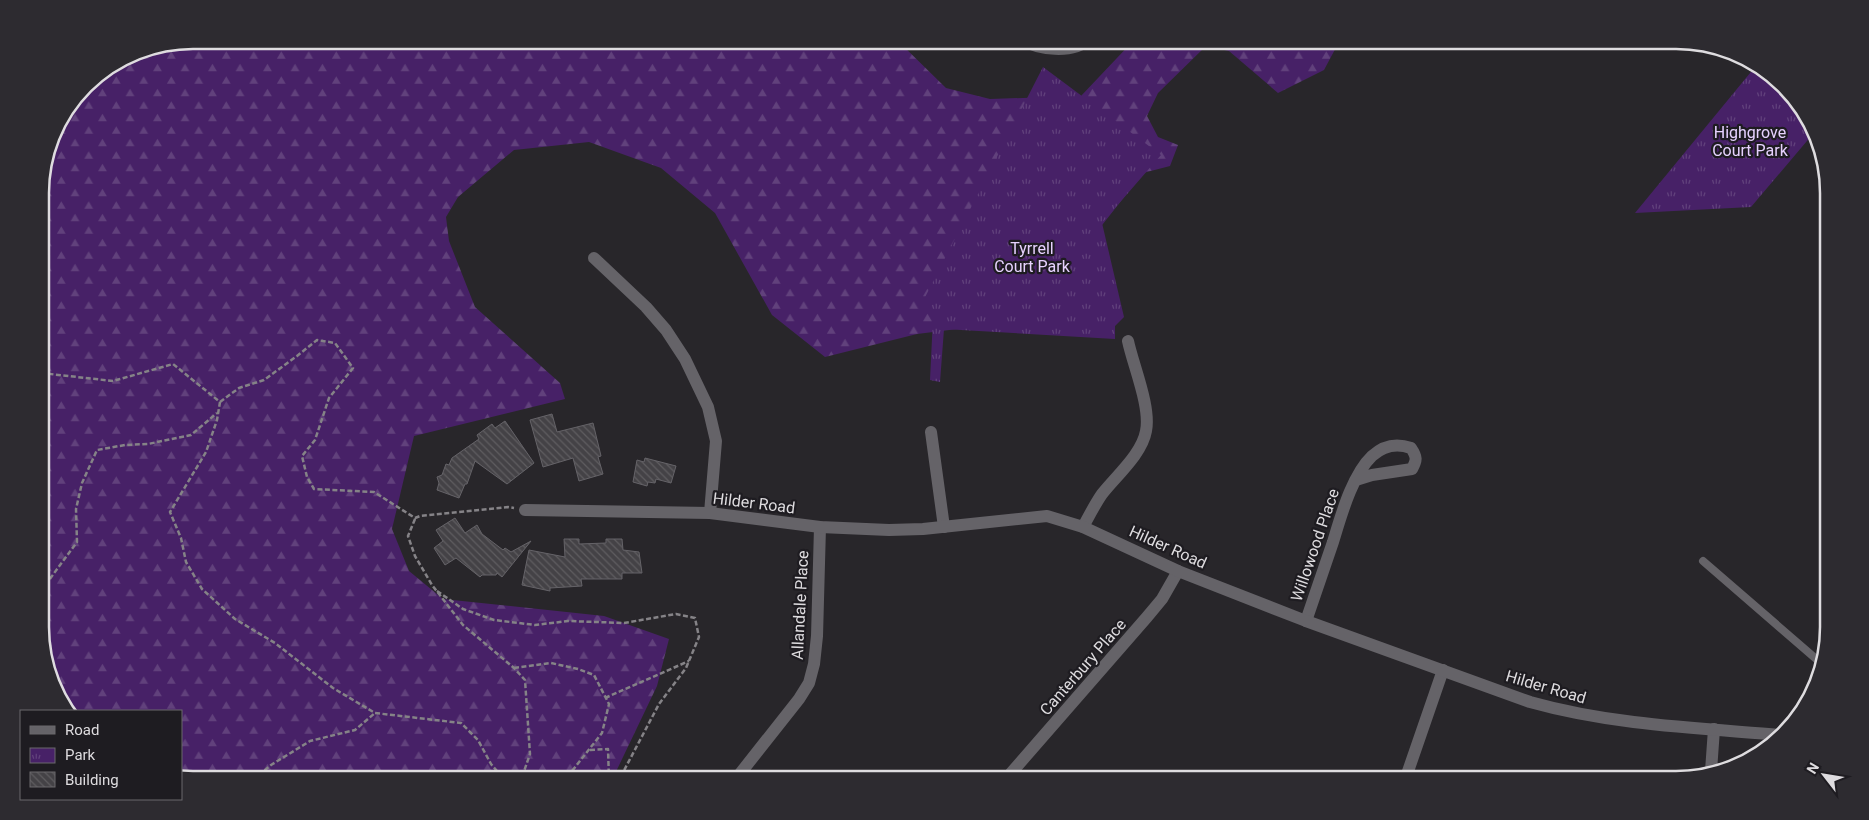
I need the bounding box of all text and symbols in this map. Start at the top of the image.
park label: Highgrove Court Park [1712,123,1789,160]
park label: Tyrrell Court Park [994,239,1071,276]
street label: Willowood Place [1287,486,1343,604]
street label: Hilder Road [712,489,796,517]
street label: Hilder Road [1126,521,1210,573]
street label: Allandale Place [788,550,812,660]
street label: Canterbury Place [1036,615,1130,719]
street label: Hilder Road [1504,666,1588,708]
legend [20,710,182,800]
text: Road [65,721,99,739]
text: Park [65,746,96,764]
north arrow [1799,750,1849,800]
text: N [1803,760,1822,777]
text: Building [65,771,119,789]

